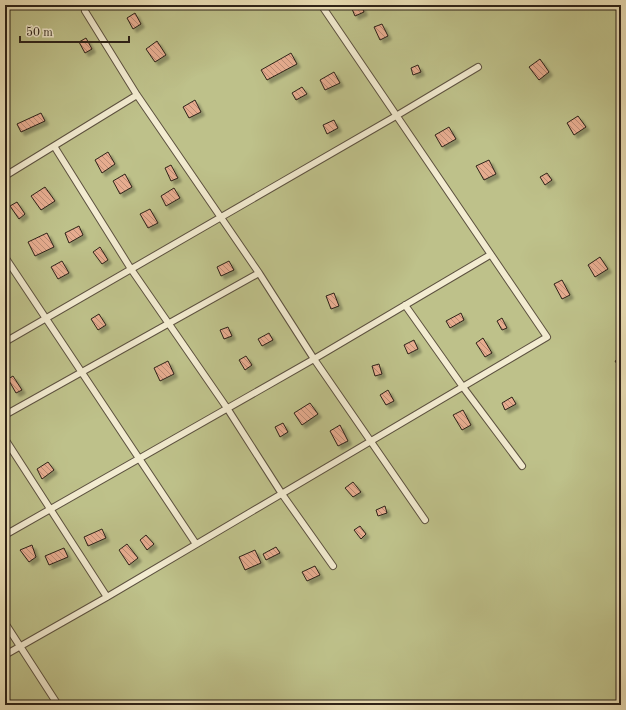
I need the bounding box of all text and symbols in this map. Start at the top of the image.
scale bar [20,18,129,44]
text: 50 m [26,26,53,39]

